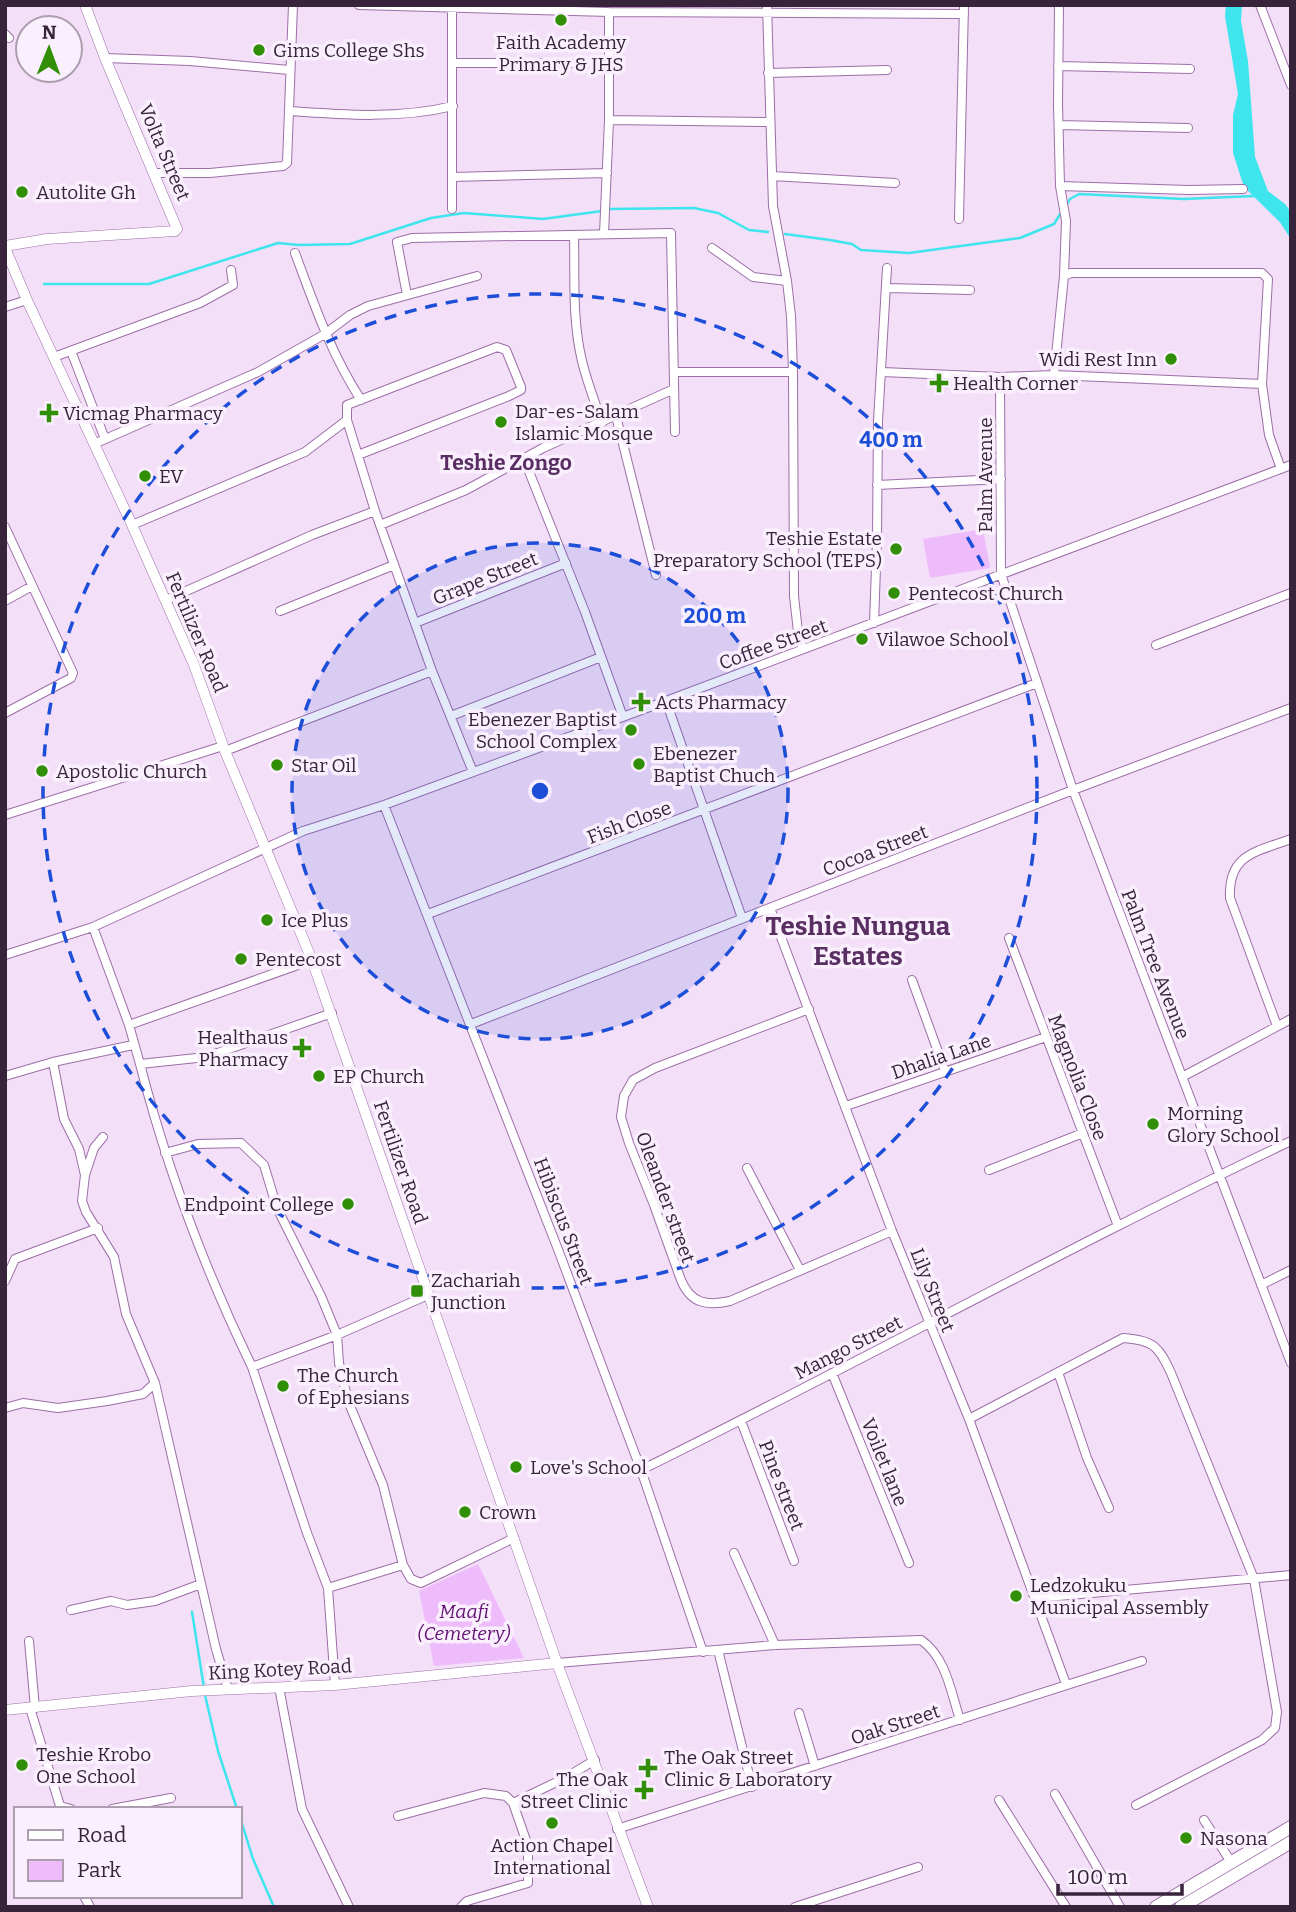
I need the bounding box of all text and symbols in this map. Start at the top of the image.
marker: Faith Academy Primary & JHS [553,12,569,28]
north arrow [14,14,84,84]
text: N [42,21,57,44]
place label: Faith Academy Primary & JHS [496,31,627,76]
place label: Gims College Shs [273,39,425,62]
marker: Gims College Shs [251,42,267,58]
street label: Volta Street [134,100,195,204]
place label: Autolite Gh [36,181,136,204]
marker: Autolite Gh [14,184,30,200]
place label: Widi Rest Inn [1039,348,1157,371]
marker: Widi Rest Inn [1163,351,1179,367]
place label: Health Corner [953,372,1079,395]
marker: Health Corner [931,375,947,391]
place label: Dar-es-Salam Islamic Mosque [515,400,653,445]
place label: Vicmag Pharmacy [63,402,224,425]
marker: Vicmag Pharmacy [41,405,57,421]
marker: Dar-es-Salam Islamic Mosque [493,414,509,430]
street label: Palm Avenue [974,417,997,533]
text: 400 m [859,427,923,453]
district label: Teshie Zongo [440,450,572,476]
place label: EV [159,465,184,488]
marker: EV [137,468,153,484]
place label: Teshie Estate Preparatory School (TEPS) [653,527,882,572]
marker: Teshie Estate Preparatory School (TEPS) [888,541,904,557]
street label: Grape Street [429,547,541,610]
street label: Fertilizer Road [161,568,232,696]
place label: Pentecost Church [908,582,1063,605]
marker: Pentecost Church [886,585,902,601]
text: 200 m [684,603,746,629]
street label: Coffee Street [716,614,831,675]
place label: Vilawoe School [876,628,1009,651]
marker: Vilawoe School [854,631,870,647]
place label: Acts Pharmacy [655,691,788,714]
marker: Acts Pharmacy [633,694,649,710]
place label: Ebenezer Baptist School Complex [468,708,617,753]
marker: Ebenezer Baptist School Complex [623,722,639,738]
place label: Ebenezer Baptist Chuch [653,742,776,787]
place label: Star Oil [291,754,356,777]
marker: Ebenezer Baptist Chuch [631,756,647,772]
marker: Star Oil [269,757,285,773]
place label: Apostolic Church [56,760,207,783]
marker: Apostolic Church [34,763,50,779]
centre of rings [528,779,552,803]
street label: Fish Close [584,796,675,849]
street label: Cocoa Street [819,820,931,881]
street label: Palm Tree Avenue [1116,886,1195,1042]
place label: Ice Plus [281,909,348,932]
district label: Teshie Nungua Estates [766,911,951,972]
marker: Ice Plus [259,912,275,928]
place label: Pentecost [255,948,342,971]
marker: Pentecost [233,951,249,967]
street label: Magnolia Close [1043,1011,1112,1143]
place label: Healthaus Pharmacy [197,1026,289,1071]
street label: Dhalia Lane [888,1029,994,1084]
marker: Healthaus Pharmacy [294,1040,310,1056]
place label: EP Church [333,1065,425,1088]
marker: EP Church [311,1068,327,1084]
street label: Fertilizer Road [369,1098,432,1227]
place label: Morning Glory School [1167,1102,1279,1147]
marker: Morning Glory School [1145,1116,1161,1132]
street label: Oleander street [631,1129,700,1266]
street label: Hibiscus Street [529,1154,598,1288]
place label: Endpoint College [184,1193,334,1216]
marker: Endpoint College [340,1196,356,1212]
street label: Lily Street [905,1245,960,1336]
place label: Zachariah Junction [430,1269,521,1314]
marker: Zachariah Junction [409,1283,425,1299]
street label: Mango Street [791,1310,906,1384]
place label: The Church of Ephesians [297,1364,409,1409]
marker: The Church of Ephesians [275,1378,291,1394]
street label: Voilet lane [856,1415,913,1510]
street label: Pine street [754,1437,809,1534]
place label: Love's School [530,1456,647,1479]
marker: Love's School [508,1459,524,1475]
place label: Crown [479,1501,536,1524]
marker: Crown [457,1504,473,1520]
place label: Ledzokuku Municipal Assembly [1030,1574,1210,1619]
marker: Ledzokuku Municipal Assembly [1008,1588,1024,1604]
park label: Maafi (Cemetery) [418,1600,511,1645]
street label: King Kotey Road [208,1654,353,1685]
street label: Oak Street [848,1699,943,1750]
place label: Teshie Krobo One School [36,1743,151,1788]
place label: The Oak Street Clinic & Laboratory [664,1746,833,1791]
marker: Teshie Krobo One School [14,1757,30,1773]
marker: The Oak Street Clinic & Laboratory [638,1758,658,1778]
place label: The Oak Street Clinic [520,1768,628,1813]
marker: The Oak Street Clinic [634,1780,654,1800]
legend [14,1807,242,1898]
marker: Action Chapel International [544,1815,560,1831]
text: Road [77,1822,126,1848]
place label: Nasona [1200,1827,1268,1850]
marker: Nasona [1178,1830,1194,1846]
place label: Action Chapel International [491,1834,613,1879]
scale bar [1058,1853,1182,1897]
text: Park [77,1857,121,1883]
text: 100 m [1068,1864,1128,1890]

